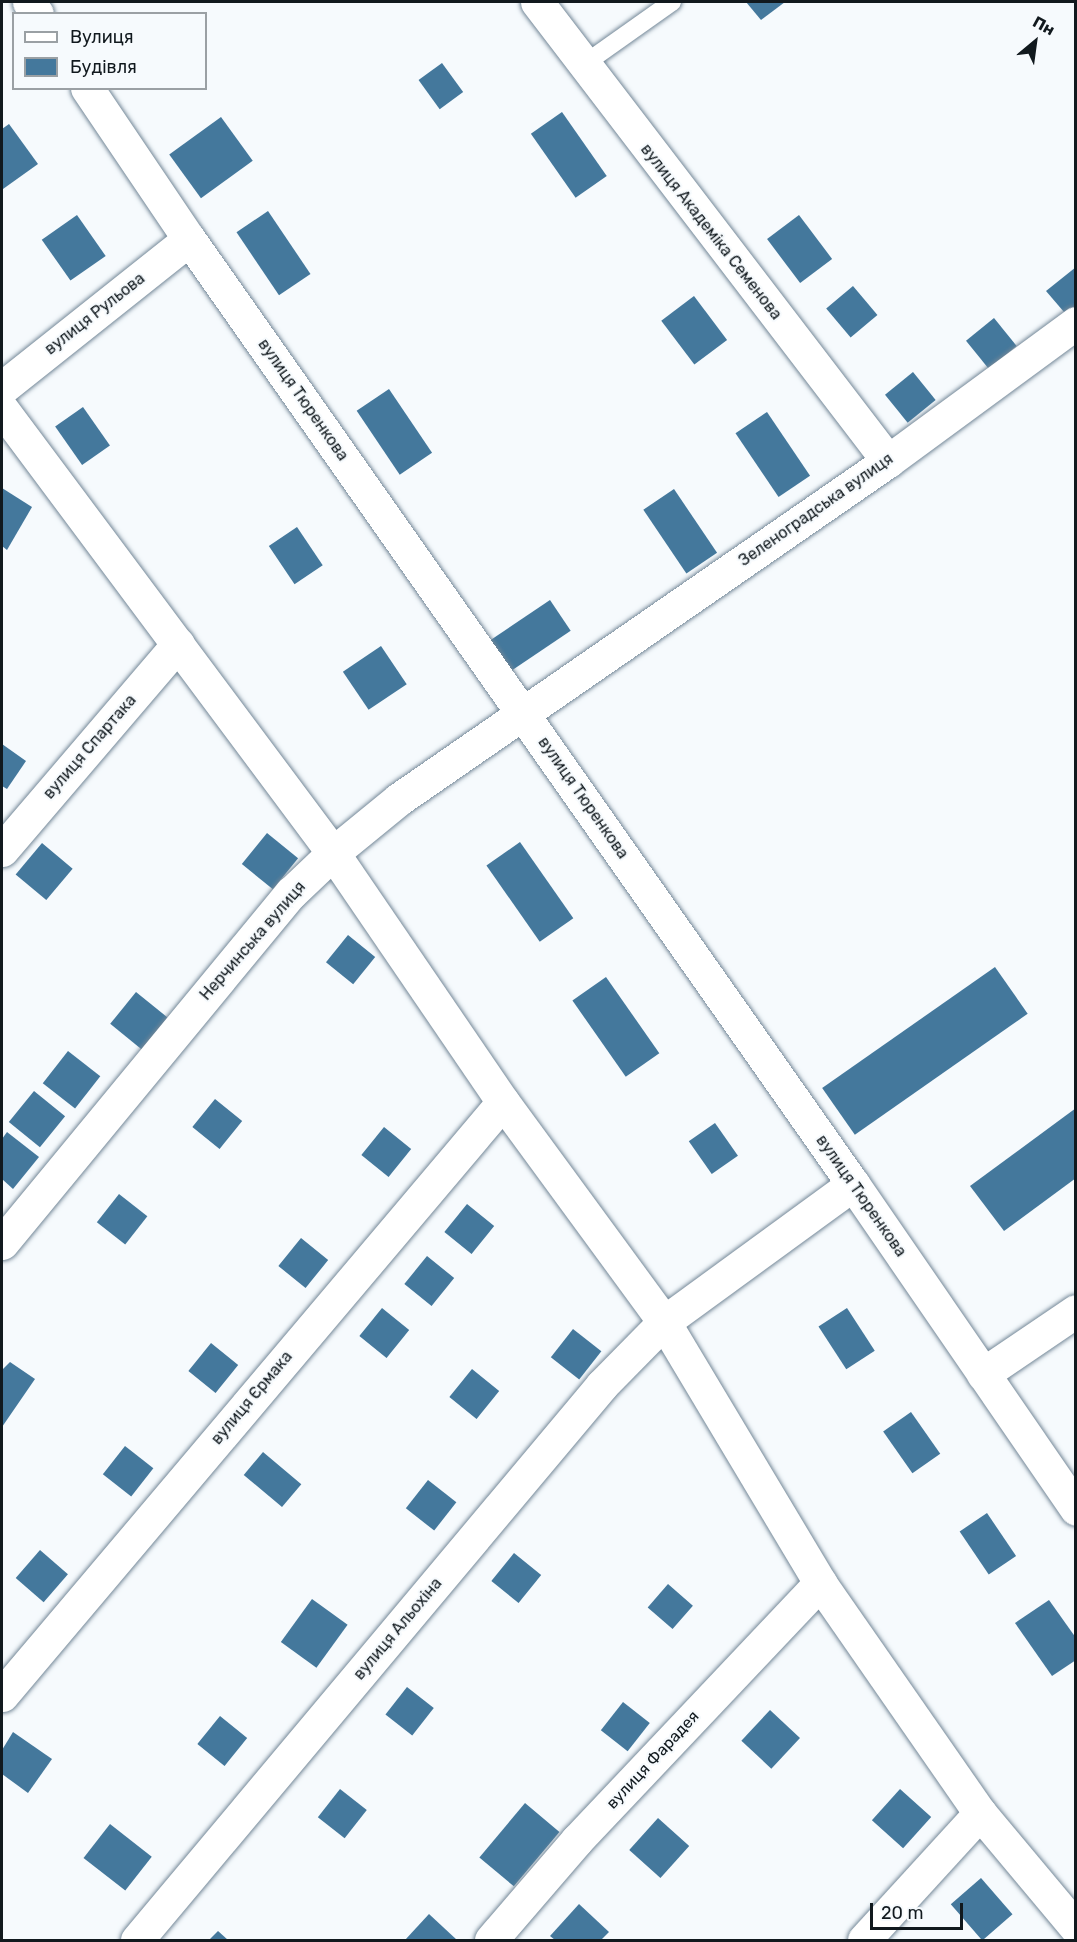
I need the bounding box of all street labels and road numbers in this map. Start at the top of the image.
street label: вулиця Академіка Семенова [636,140,786,324]
street label: вулиця Рульова [41,269,149,359]
street label: вулиця Тюренкова [254,335,352,465]
street label: Зеленоградська вулиця [735,449,897,571]
street label: вулиця Спартака [40,691,140,803]
street label: вулиця Тюренкова [534,733,632,863]
street label: Нерчинська вулиця [196,878,310,1004]
street label: вулиця Тюренкова [812,1131,910,1261]
street label: вулиця Єрмака [207,1348,297,1448]
street label: вулиця Альохіна [350,1574,446,1684]
street label: вулиця Фарадея [603,1707,703,1813]

